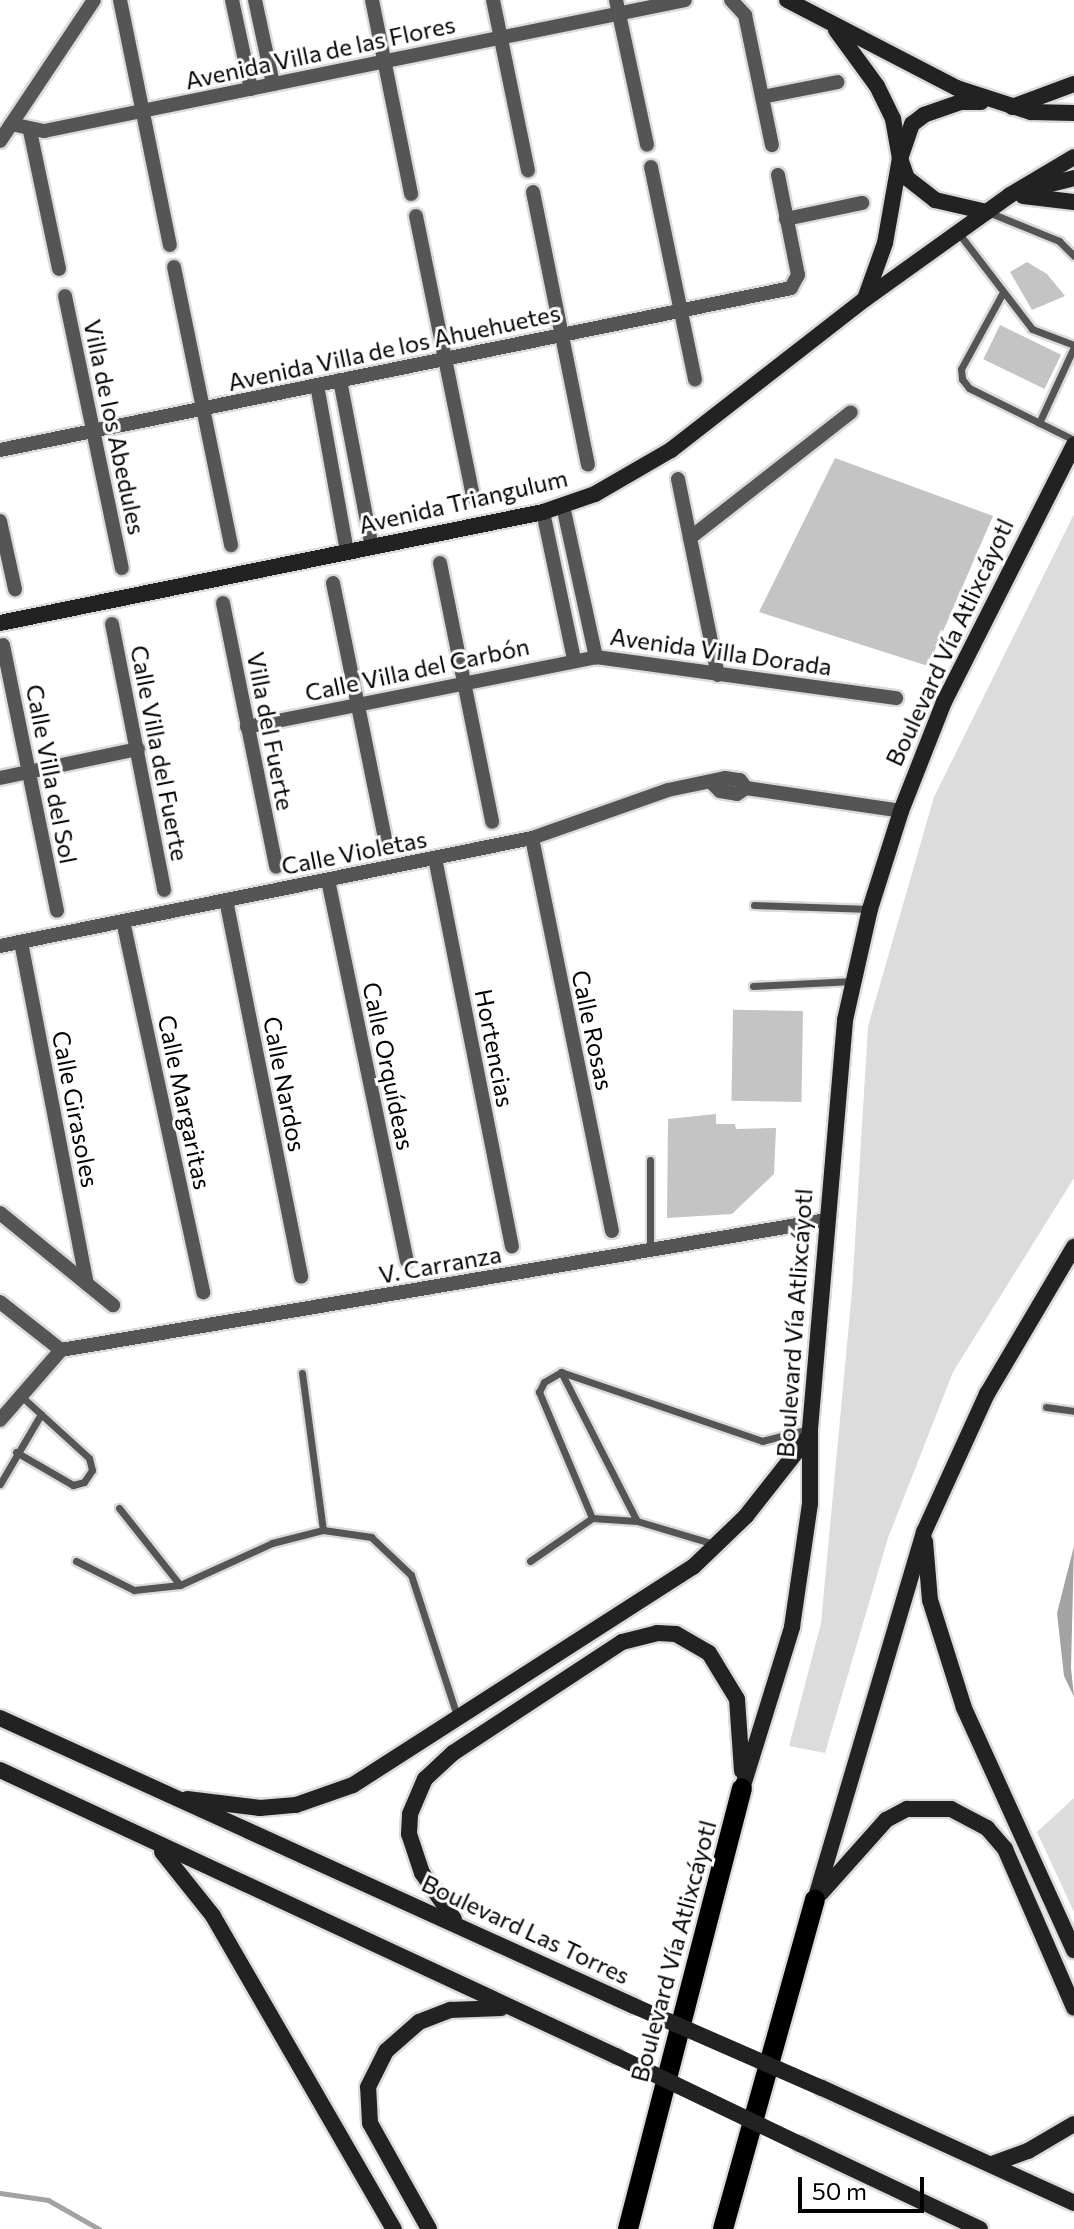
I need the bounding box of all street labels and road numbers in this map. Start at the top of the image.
street label: Avenida Villa de las Flores [182,9,458,95]
street label: Avenida Villa de los Ahuehuetes [225,298,563,396]
street label: Villa de los Abedules [78,317,152,537]
street label: Avenida Triangulum [356,463,570,539]
street label: Boulevard Vía Atlixcáyotl [879,514,1019,770]
street label: Avenida Villa Dorada [608,621,834,681]
street label: Calle Villa del Carbón [302,631,532,707]
street label: Calle Villa del Fuerte [125,643,195,863]
street label: Villa del Fuerte [242,649,300,813]
street label: Calle Villa del Sol [20,682,84,866]
street label: Calle Violetas [279,824,429,880]
street label: Calle Rosas [566,967,620,1093]
street label: Calle Orquídeas [357,979,421,1153]
street label: Hortencias [469,987,521,1109]
street label: Calle Margaritas [152,1012,218,1192]
street label: Calle Nardos [258,1014,312,1154]
street label: Calle Girasoles [47,1028,105,1190]
street label: Boulevard Vía Atlixcáyotl [770,1188,818,1458]
street label: V. Carranza [376,1239,504,1289]
street label: Boulevard Vía Atlixcáyotl [624,1817,722,2085]
street label: Boulevard Las Torres [418,1868,634,1990]

